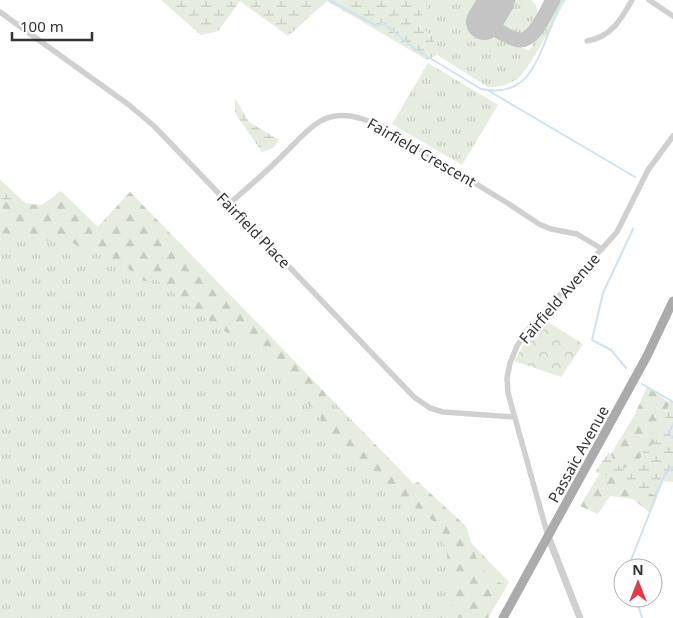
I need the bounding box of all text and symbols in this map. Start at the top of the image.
scale bar [12,10,92,42]
text: 100 m [20,16,64,36]
street label: Fairfield Crescent [364,113,480,191]
street label: Fairfield Place [213,188,295,272]
street label: Fairfield Avenue [514,249,604,347]
street label: Passaic Avenue [543,402,613,506]
north arrow [613,558,663,608]
text: N [632,560,644,579]

